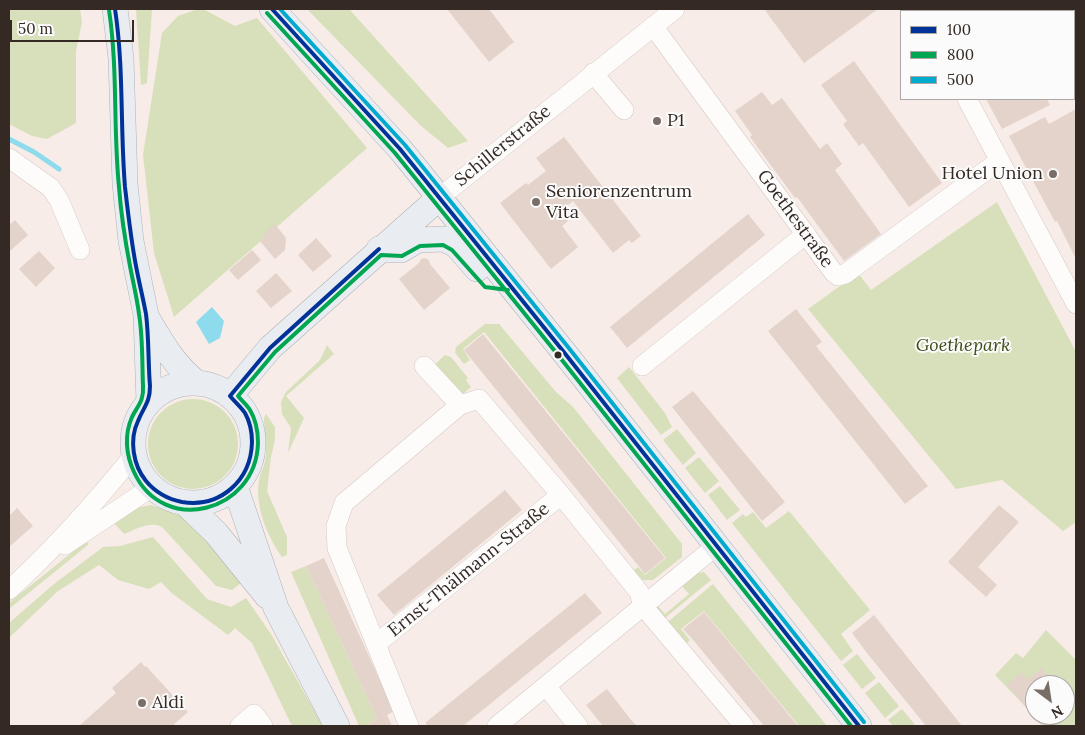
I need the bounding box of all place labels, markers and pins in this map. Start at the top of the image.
place label: P1 [667,110,684,132]
marker: P1 [651,115,663,127]
place label: Hotel Union [941,163,1043,185]
marker: Hotel Union [1047,168,1059,180]
place label: Seniorenzentrum Vita [546,181,692,223]
marker: Seniorenzentrum Vita [530,196,542,208]
unlabelled marker [553,350,563,360]
place label: Aldi [152,692,184,714]
marker: Aldi [136,697,148,709]

